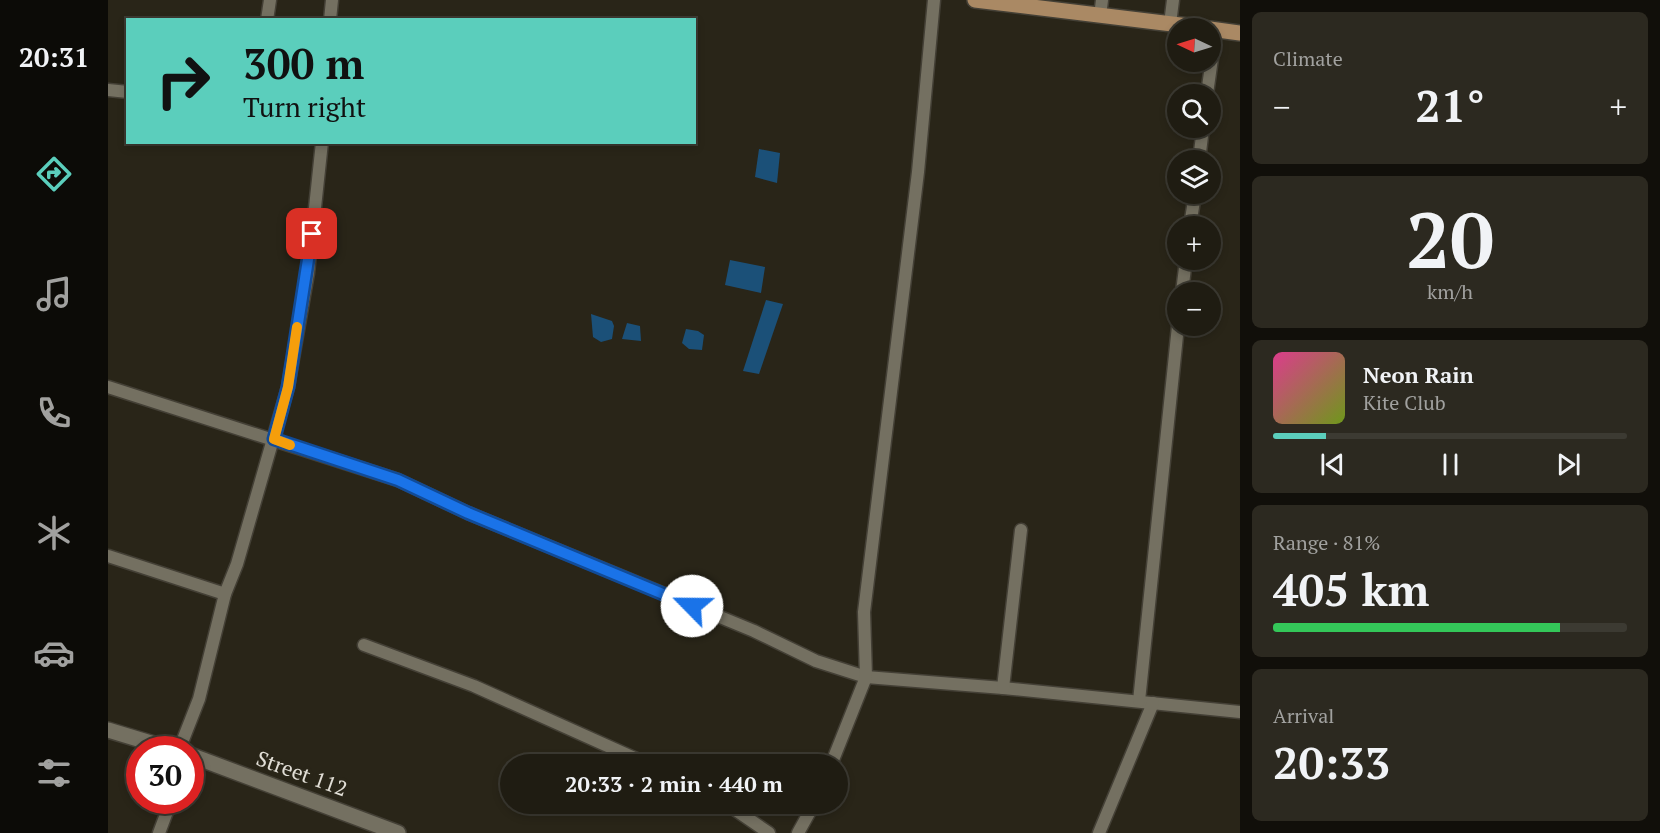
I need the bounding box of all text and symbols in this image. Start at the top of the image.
north arrow [1167,18,1221,72]
map controls [1167,18,1221,336]
text: 300 m [243,35,364,91]
text: 20:31 [19,39,89,75]
icon: right [144,42,222,120]
text: Climate [1273,45,1343,72]
text: 21° [1415,75,1485,135]
button: search [1167,84,1221,138]
text: − [1273,85,1291,128]
text: + [1609,85,1627,128]
text: Turn right [243,89,366,125]
button: layers [1167,150,1221,204]
icon: directions [33,153,75,195]
text: 20 [1406,187,1494,290]
pin [286,208,337,259]
button: + [1167,216,1221,270]
icon: arrive [295,217,328,250]
icon: music [33,273,75,315]
text: km/h [1427,278,1473,305]
button: − [1167,282,1221,336]
text: Neon Rain [1363,360,1474,389]
text: Kite Club [1363,389,1446,416]
icon: phone [33,392,75,434]
icon: previous [1316,448,1349,481]
icon: pause [1434,448,1467,481]
icon: next [1552,448,1585,481]
icon: climate [33,512,75,554]
text: Range · 81% [1273,529,1380,556]
text: 405 km [1273,559,1429,619]
position arrow [660,574,724,638]
icon: car [33,632,75,674]
text: Arrival [1273,702,1334,729]
text: 20:33 [1273,732,1390,792]
speed limit sign: 30 [126,736,204,814]
street label: Street 112 [253,744,351,802]
icon: filters [33,752,75,794]
text: 20:33 · 2 min · 440 m [565,769,783,798]

